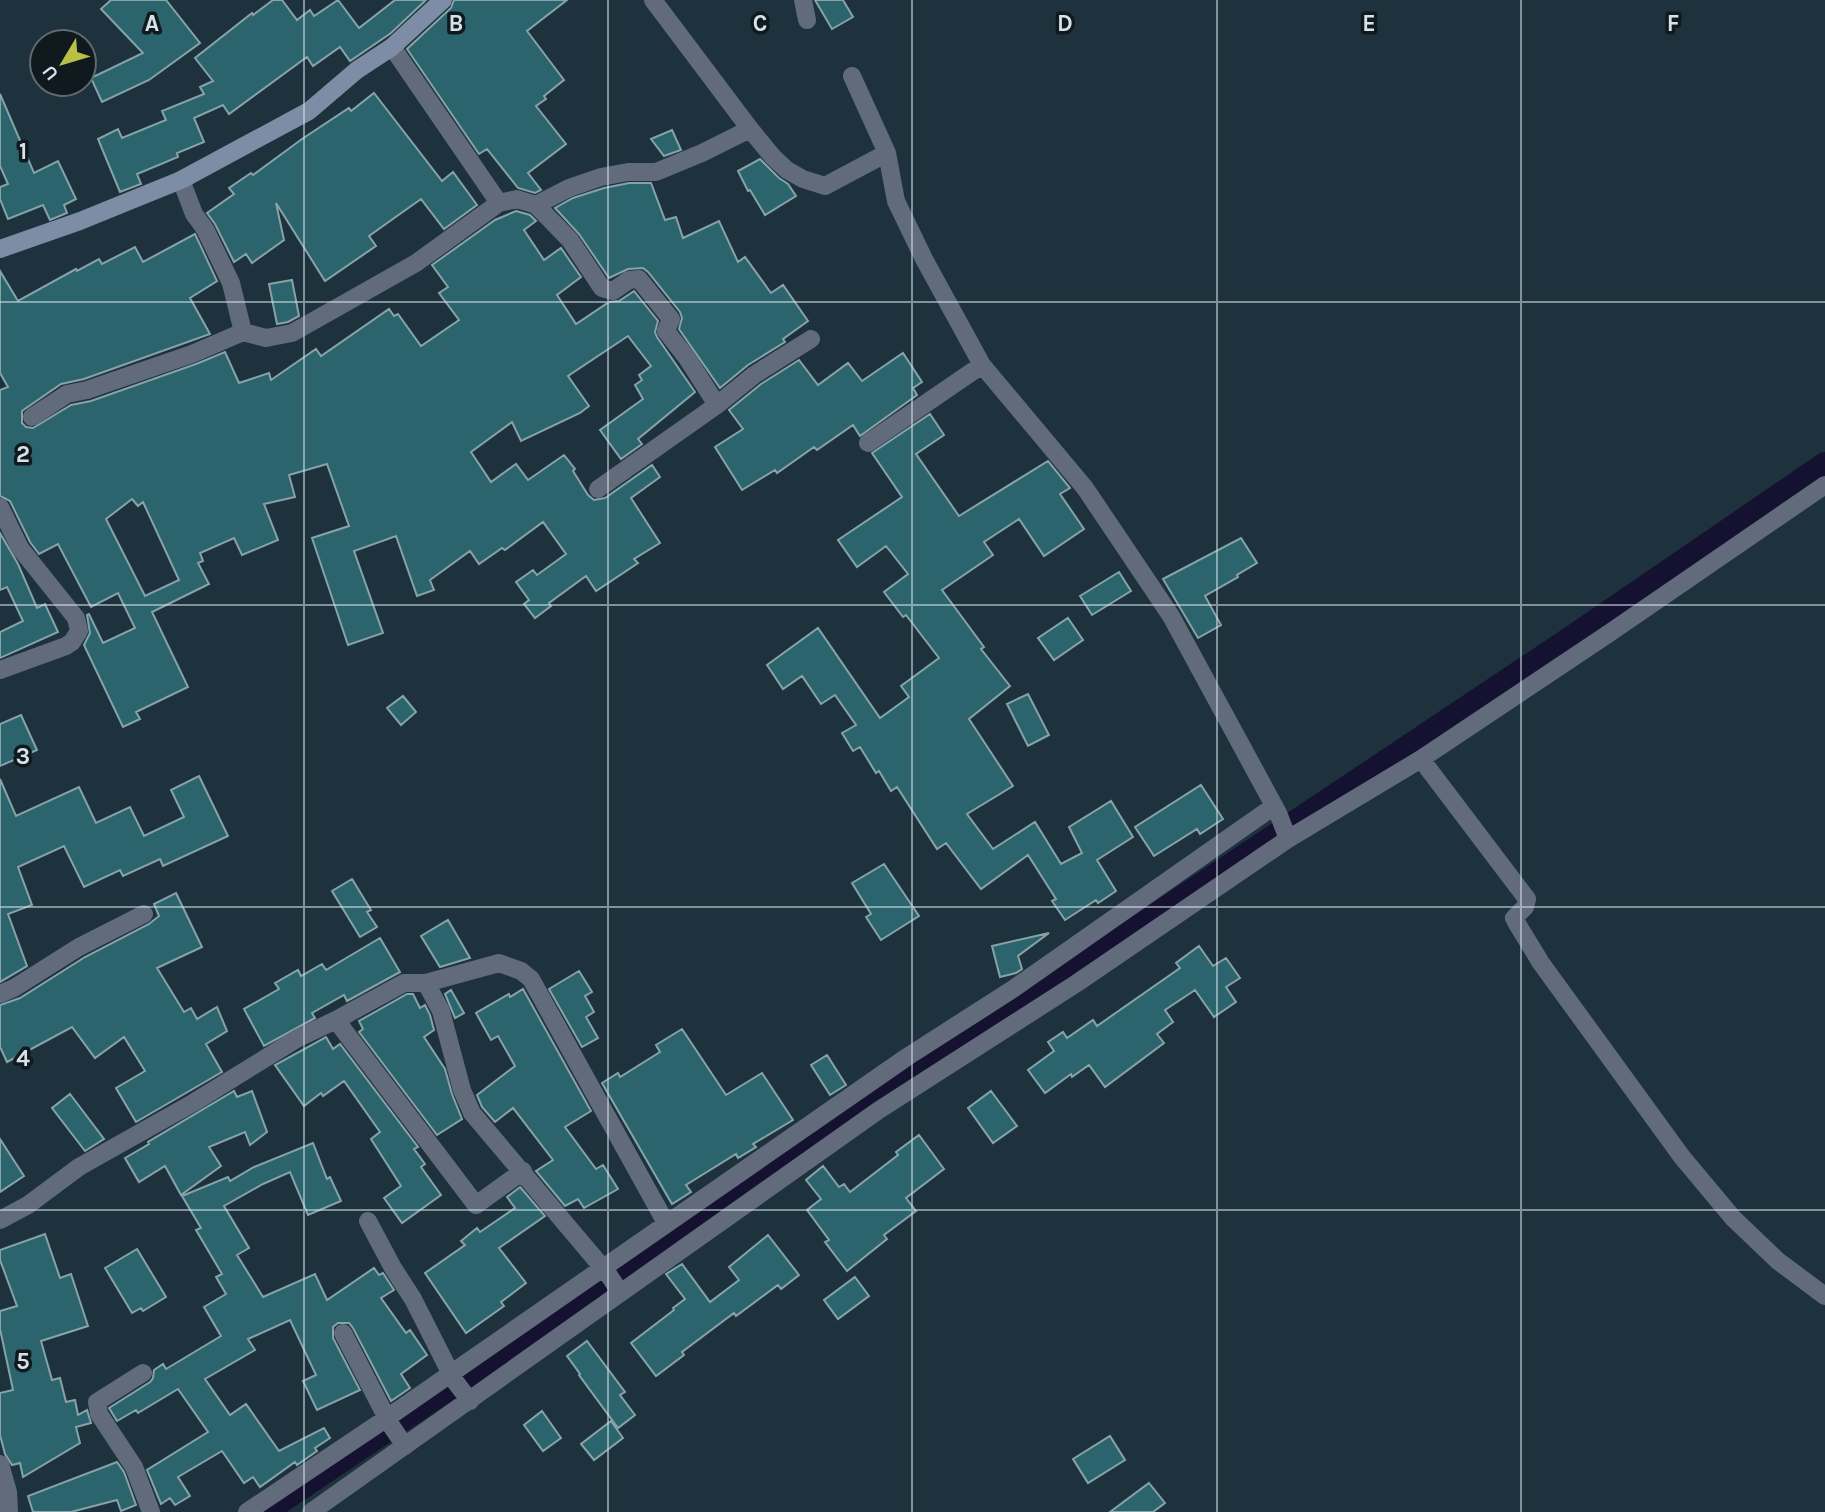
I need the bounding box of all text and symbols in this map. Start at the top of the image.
text: A [145,10,159,37]
text: B [449,10,463,37]
text: C [753,10,767,37]
text: D [1057,10,1073,37]
text: E [1362,10,1376,37]
text: F [1667,10,1679,37]
north arrow [28,28,98,98]
text: U [38,61,63,85]
text: 1 [19,138,27,165]
text: 2 [16,441,30,468]
text: 3 [16,743,30,770]
text: 4 [16,1045,30,1072]
text: 5 [16,1348,30,1375]

